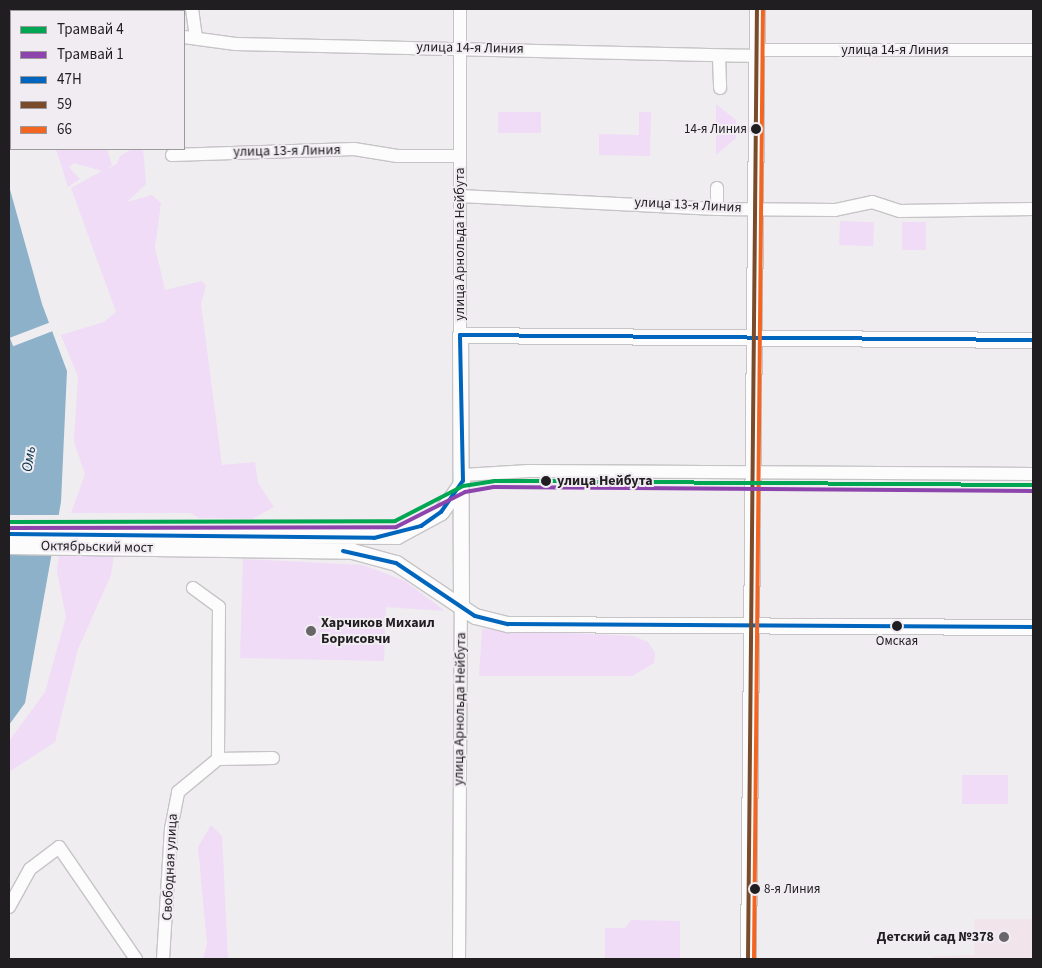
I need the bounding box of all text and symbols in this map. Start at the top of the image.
legend [10,10,185,150]
text: Трамвай 4 [57,19,124,40]
street label: улица 14-я Линия [416,39,524,57]
street label: улица 14-я Линия [841,42,949,58]
text: Трамвай 1 [57,44,124,65]
text: 47Н [57,69,82,90]
text: 59 [57,94,72,115]
text: 66 [57,119,72,140]
place label: 14-я Линия [684,121,747,137]
marker: 14-я Линия [751,124,761,134]
street label: улица 13-я Линия [233,142,341,160]
street label: улица Арнольда Нейбута [452,167,468,321]
street label: улица 13-я Линия [634,194,742,216]
water label: Омь [18,445,40,473]
place label: улица Нейбута [557,473,653,489]
marker: улица Нейбута [539,474,553,488]
street label: Октябрьский мост [41,538,153,556]
place label: Харчиков Михаил Борисовчи [321,615,435,648]
marker: Омская [892,621,902,631]
marker: Харчиков Михаил Борисовчи [305,625,317,637]
street label: улица Арнольда Нейбута [450,632,470,786]
place label: Омская [876,633,918,649]
street label: Свободная улица [159,813,181,921]
place label: 8-я Линия [764,881,821,897]
marker: 8-я Линия [750,884,760,894]
place label: Детский сад №378 [877,929,994,945]
marker: Детский сад №378 [998,931,1010,943]

